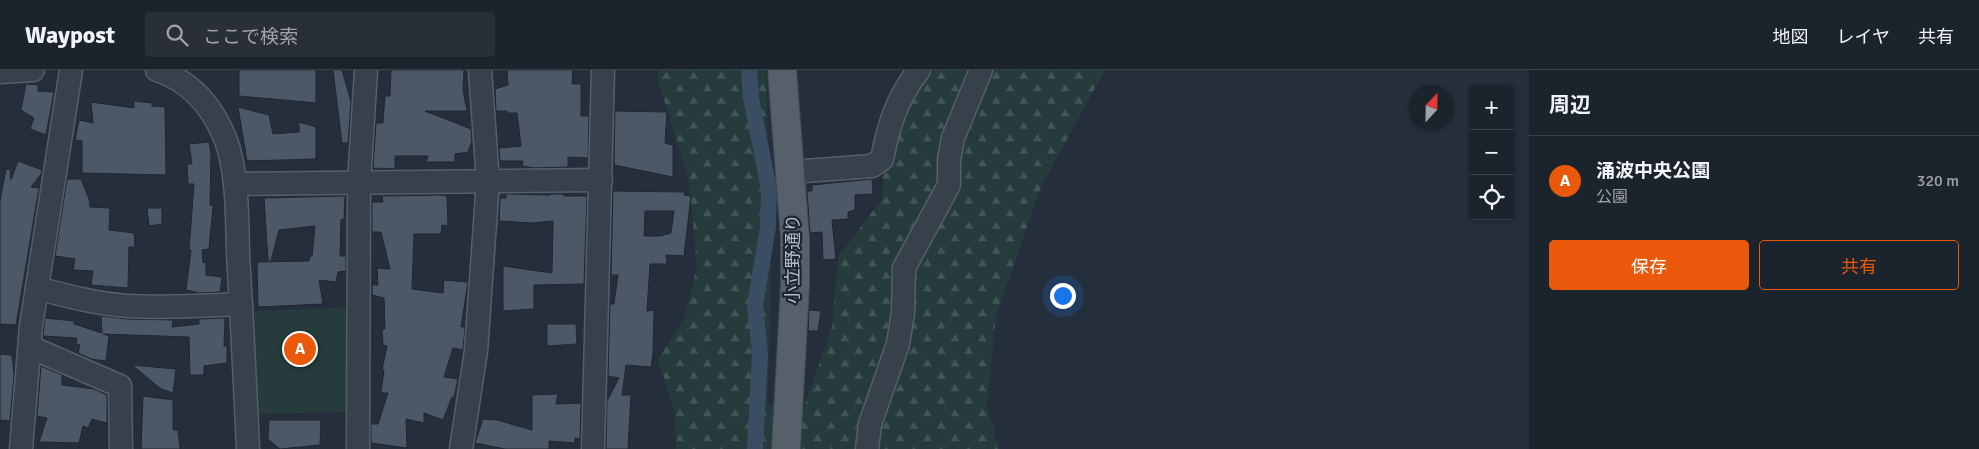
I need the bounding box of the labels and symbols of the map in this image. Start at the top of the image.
north arrow [1409,85,1454,130]
street label: 小立野通り [782,214,804,304]
your location [1050,283,1076,309]
pin: A [284,330,316,368]

